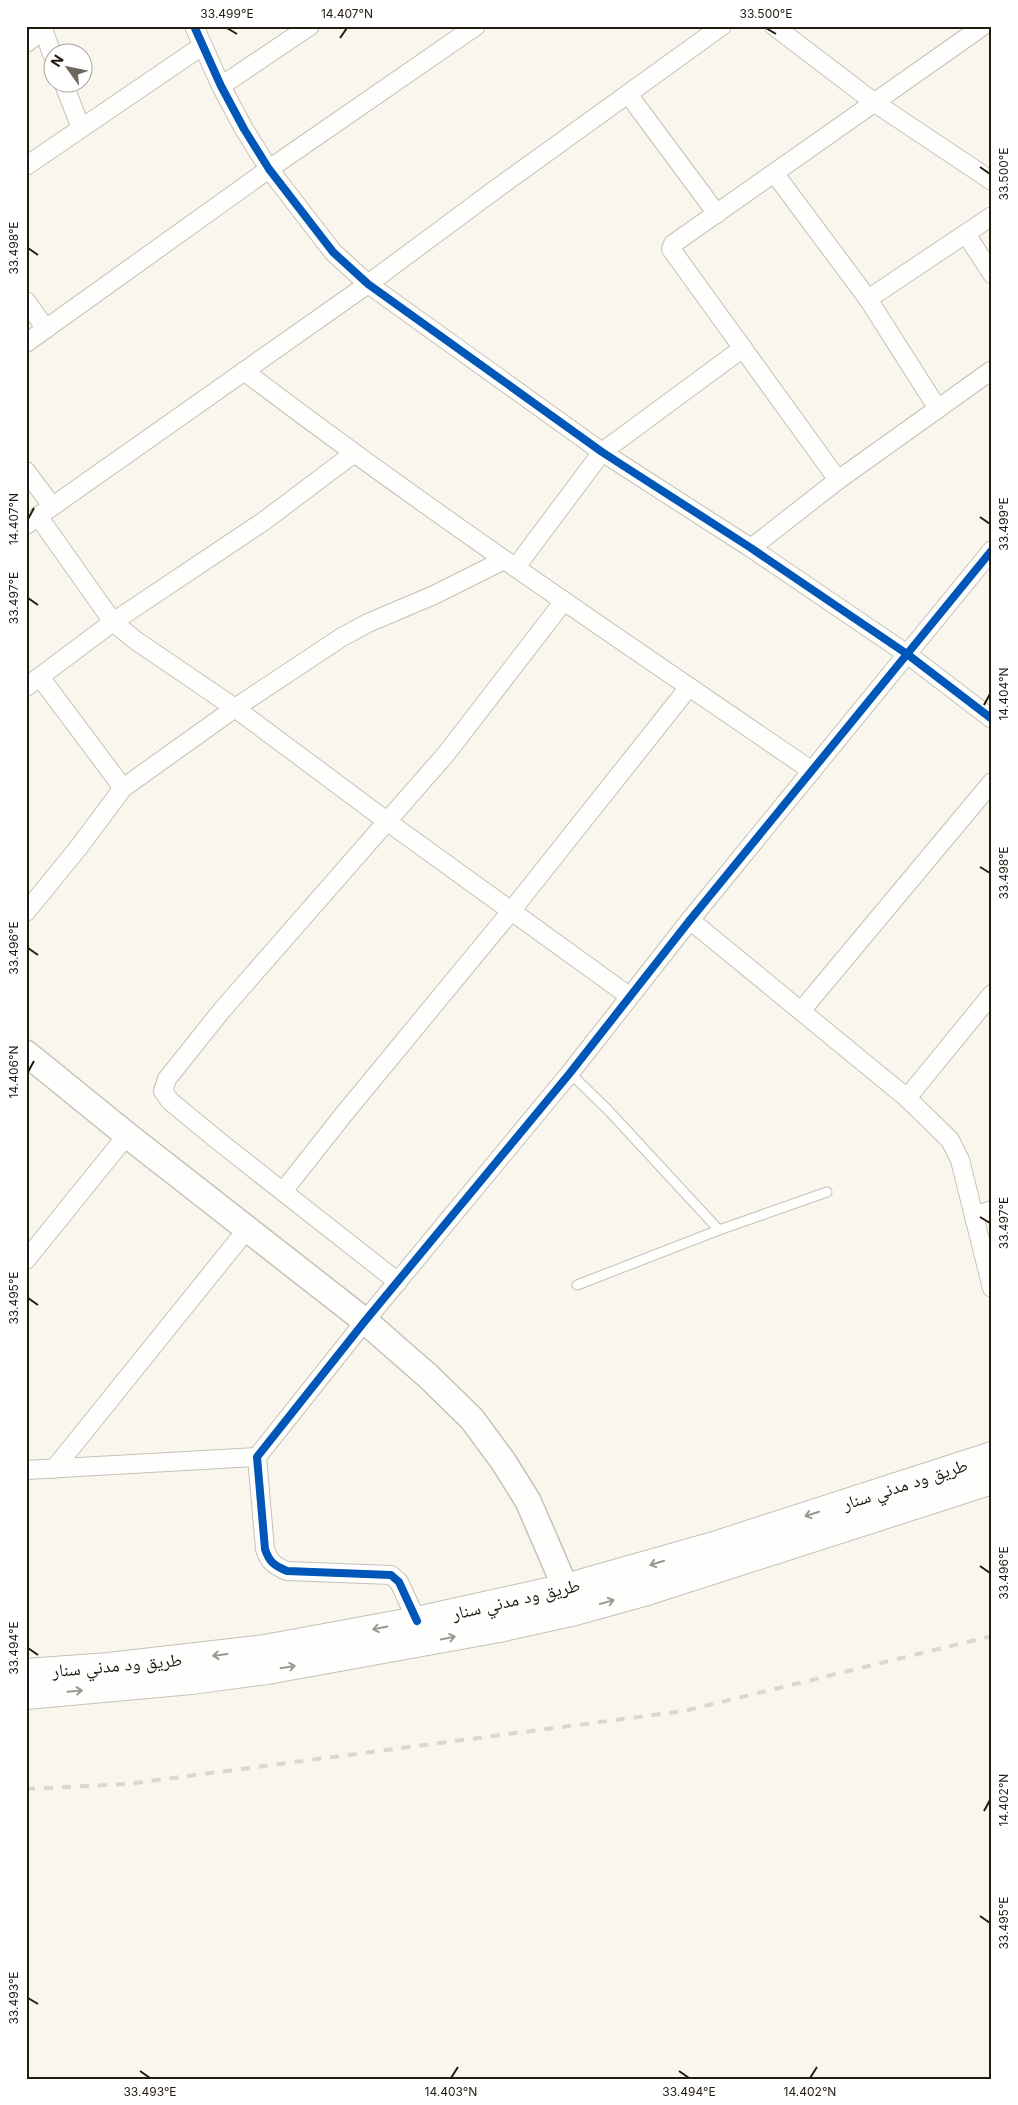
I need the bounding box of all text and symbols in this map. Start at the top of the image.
text: 33.499°E [200,6,254,21]
text: 14.407°N [321,6,373,21]
text: 33.500°E [740,6,792,21]
north arrow [42,42,92,92]
text: N [47,52,67,70]
text: 33.500°E [996,148,1011,200]
text: 33.498°E [6,221,21,275]
text: 14.407°N [6,493,21,545]
text: 33.499°E [996,497,1011,551]
text: 33.497°E [6,572,21,624]
text: 14.404°N [996,667,1011,721]
text: 33.498°E [996,846,1011,900]
text: 33.496°E [6,921,21,975]
text: 14.406°N [6,1046,21,1098]
text: 33.497°E [996,1197,1011,1249]
text: 33.495°E [6,1271,21,1325]
street label: طريق ود مدني سنار [839,1454,972,1519]
one-way arrow [805,1510,820,1519]
text: 33.496°E [996,1546,1011,1600]
one-way arrow [650,1559,666,1569]
street label: طريق ود مدني سنار [449,1574,583,1629]
one-way arrow [598,1597,614,1606]
text: 33.494°E [6,1621,21,1675]
one-way arrow [372,1624,388,1633]
one-way arrow [440,1632,456,1642]
street label: طريق ود مدني سنار [50,1649,183,1686]
one-way arrow [212,1650,228,1660]
one-way arrow [280,1661,296,1671]
one-way arrow [67,1687,83,1696]
text: 14.402°N [996,1774,1011,1826]
text: 33.495°E [996,1896,1011,1950]
text: 33.493°E [6,1971,21,2025]
text: 33.493°E [123,2084,177,2099]
text: 14.403°N [425,2084,477,2099]
text: 33.494°E [662,2084,716,2099]
text: 14.402°N [784,2084,836,2099]

